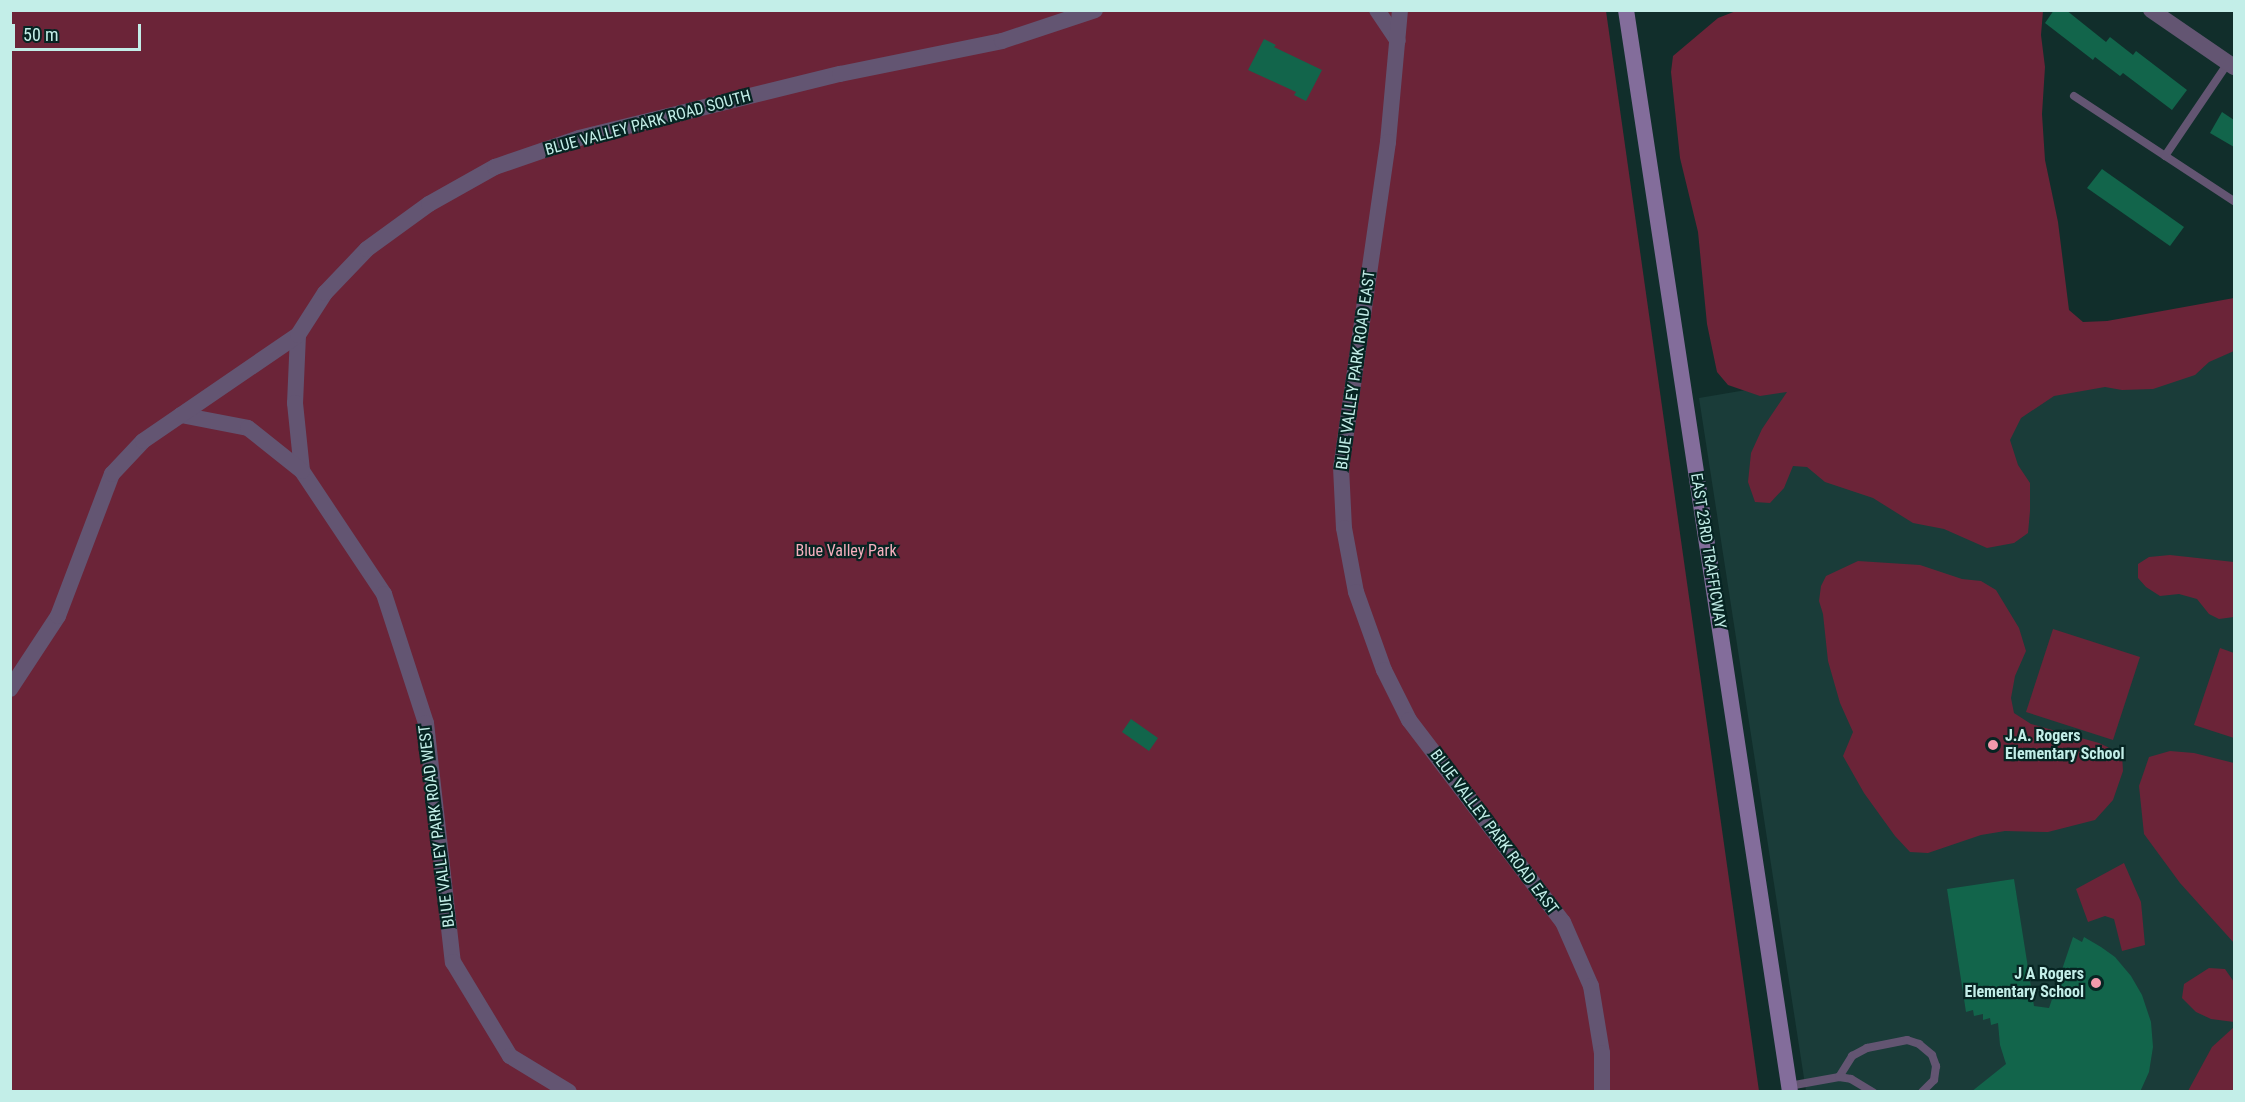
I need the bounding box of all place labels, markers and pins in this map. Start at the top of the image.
place label: J.A. Rogers Elementary School [2005,726,2124,764]
marker: J.A. Rogers Elementary School [1986,738,2000,752]
place label: J A Rogers Elementary School [1965,964,2084,1002]
marker: J A Rogers Elementary School [2089,976,2103,990]

